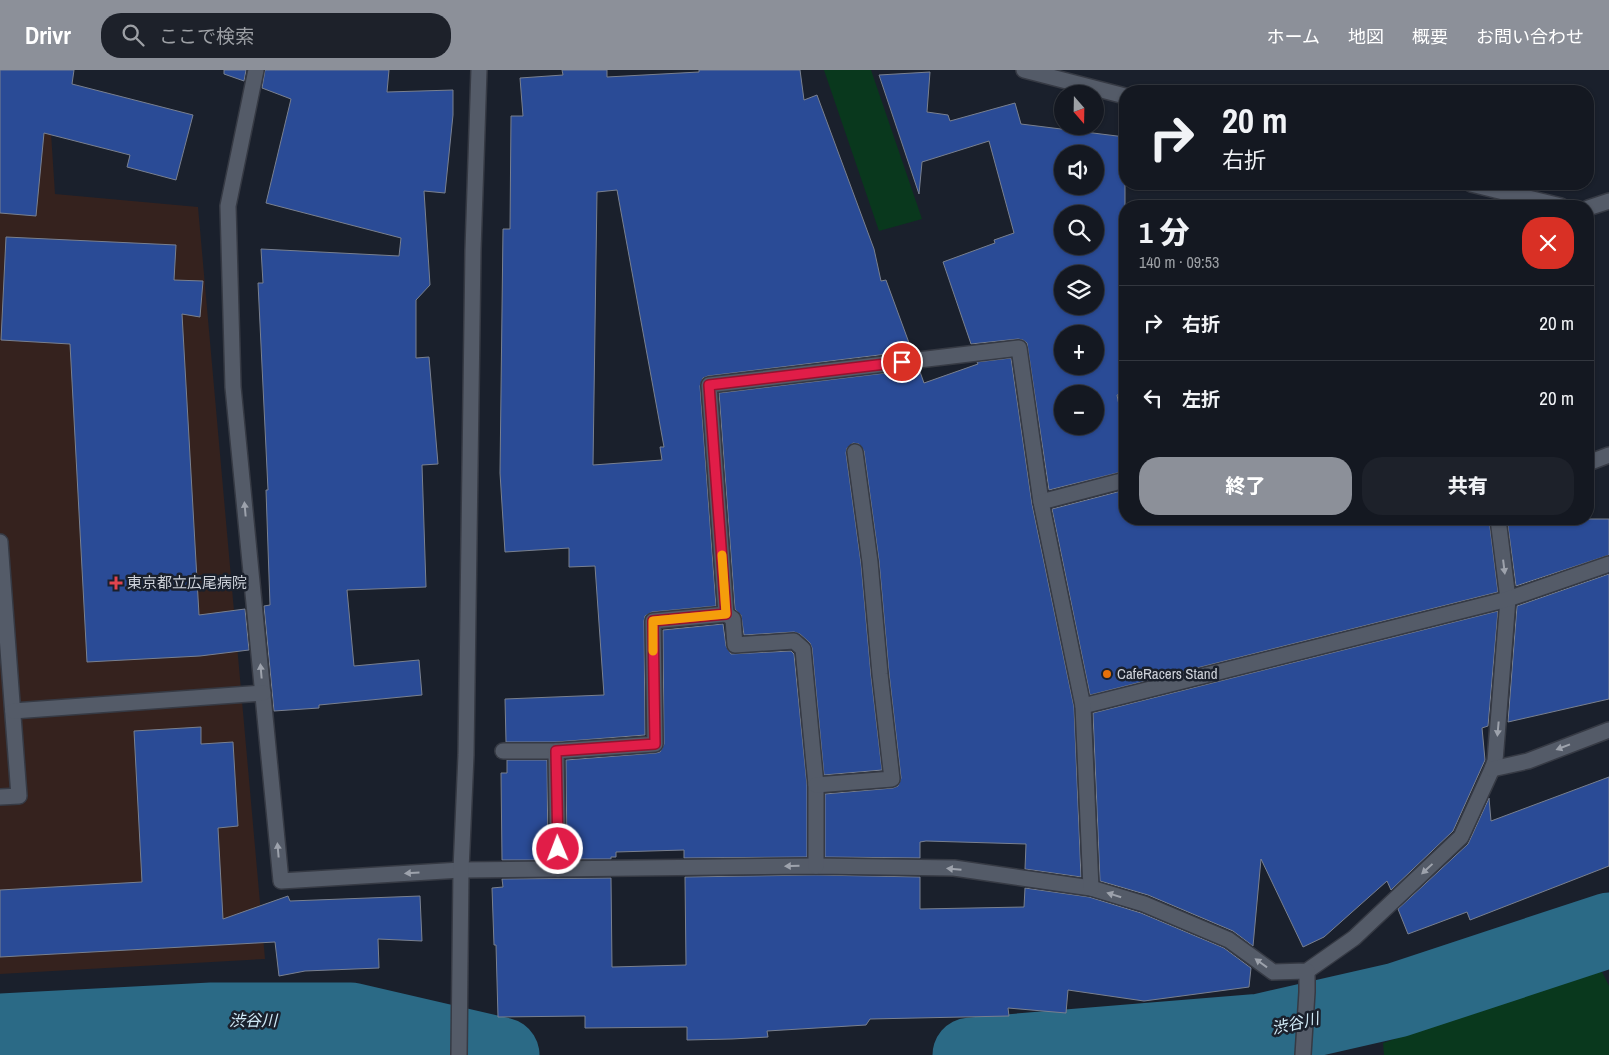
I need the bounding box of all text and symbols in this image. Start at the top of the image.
search box [101,13,451,58]
text: Drivr [25,19,71,51]
icon: search [119,21,147,49]
text: ここで検索 [159,23,254,49]
text: ホーム [1267,24,1320,49]
text: 地図 [1348,24,1384,49]
text: 概要 [1412,24,1448,49]
text: お問い合わせ [1476,24,1584,49]
north arrow [1054,85,1104,135]
map controls [1054,85,1104,435]
text: 20 m [1222,97,1287,144]
icon: right [1139,105,1204,170]
button: sound [1054,145,1104,195]
text: 右折 [1222,145,1266,175]
button: search [1054,205,1104,255]
text: 1 分 [1139,212,1190,252]
button: close [1522,217,1574,269]
text: 140 m · 09:53 [1139,251,1219,273]
button: layers [1054,265,1104,315]
icon: right [1139,309,1167,337]
text: 20 m [1539,310,1574,336]
text: 右折 [1182,311,1220,337]
button: + [1054,325,1104,375]
pin [881,341,923,383]
icon: arrive [888,348,916,376]
icon: left [1139,384,1167,412]
button: − [1054,385,1104,435]
text: 20 m [1539,385,1574,411]
text: 左折 [1182,386,1220,412]
button: 終了 [1139,457,1352,515]
button: 共有 [1362,457,1574,515]
one-way arrow [241,501,249,517]
one-way arrow [1500,559,1508,575]
place label: 東京都立広尾病院 [127,572,247,593]
marker: 東京都立広尾病院 [109,576,123,590]
one-way arrow [257,662,265,678]
place label: CafeRacers Stand [1117,663,1218,684]
marker: CafeRacers Stand [1101,668,1113,680]
one-way arrow [1493,721,1501,737]
one-way arrow [1556,744,1571,752]
position arrow [531,822,583,874]
one-way arrow [274,842,282,858]
one-way arrow [784,862,800,870]
one-way arrow [1421,863,1433,875]
one-way arrow [946,865,962,873]
one-way arrow [404,869,420,877]
one-way arrow [1107,890,1122,898]
one-way arrow [1254,958,1268,968]
water label: 渋谷川 [1269,1006,1323,1039]
water label: 渋谷川 [229,1009,279,1031]

